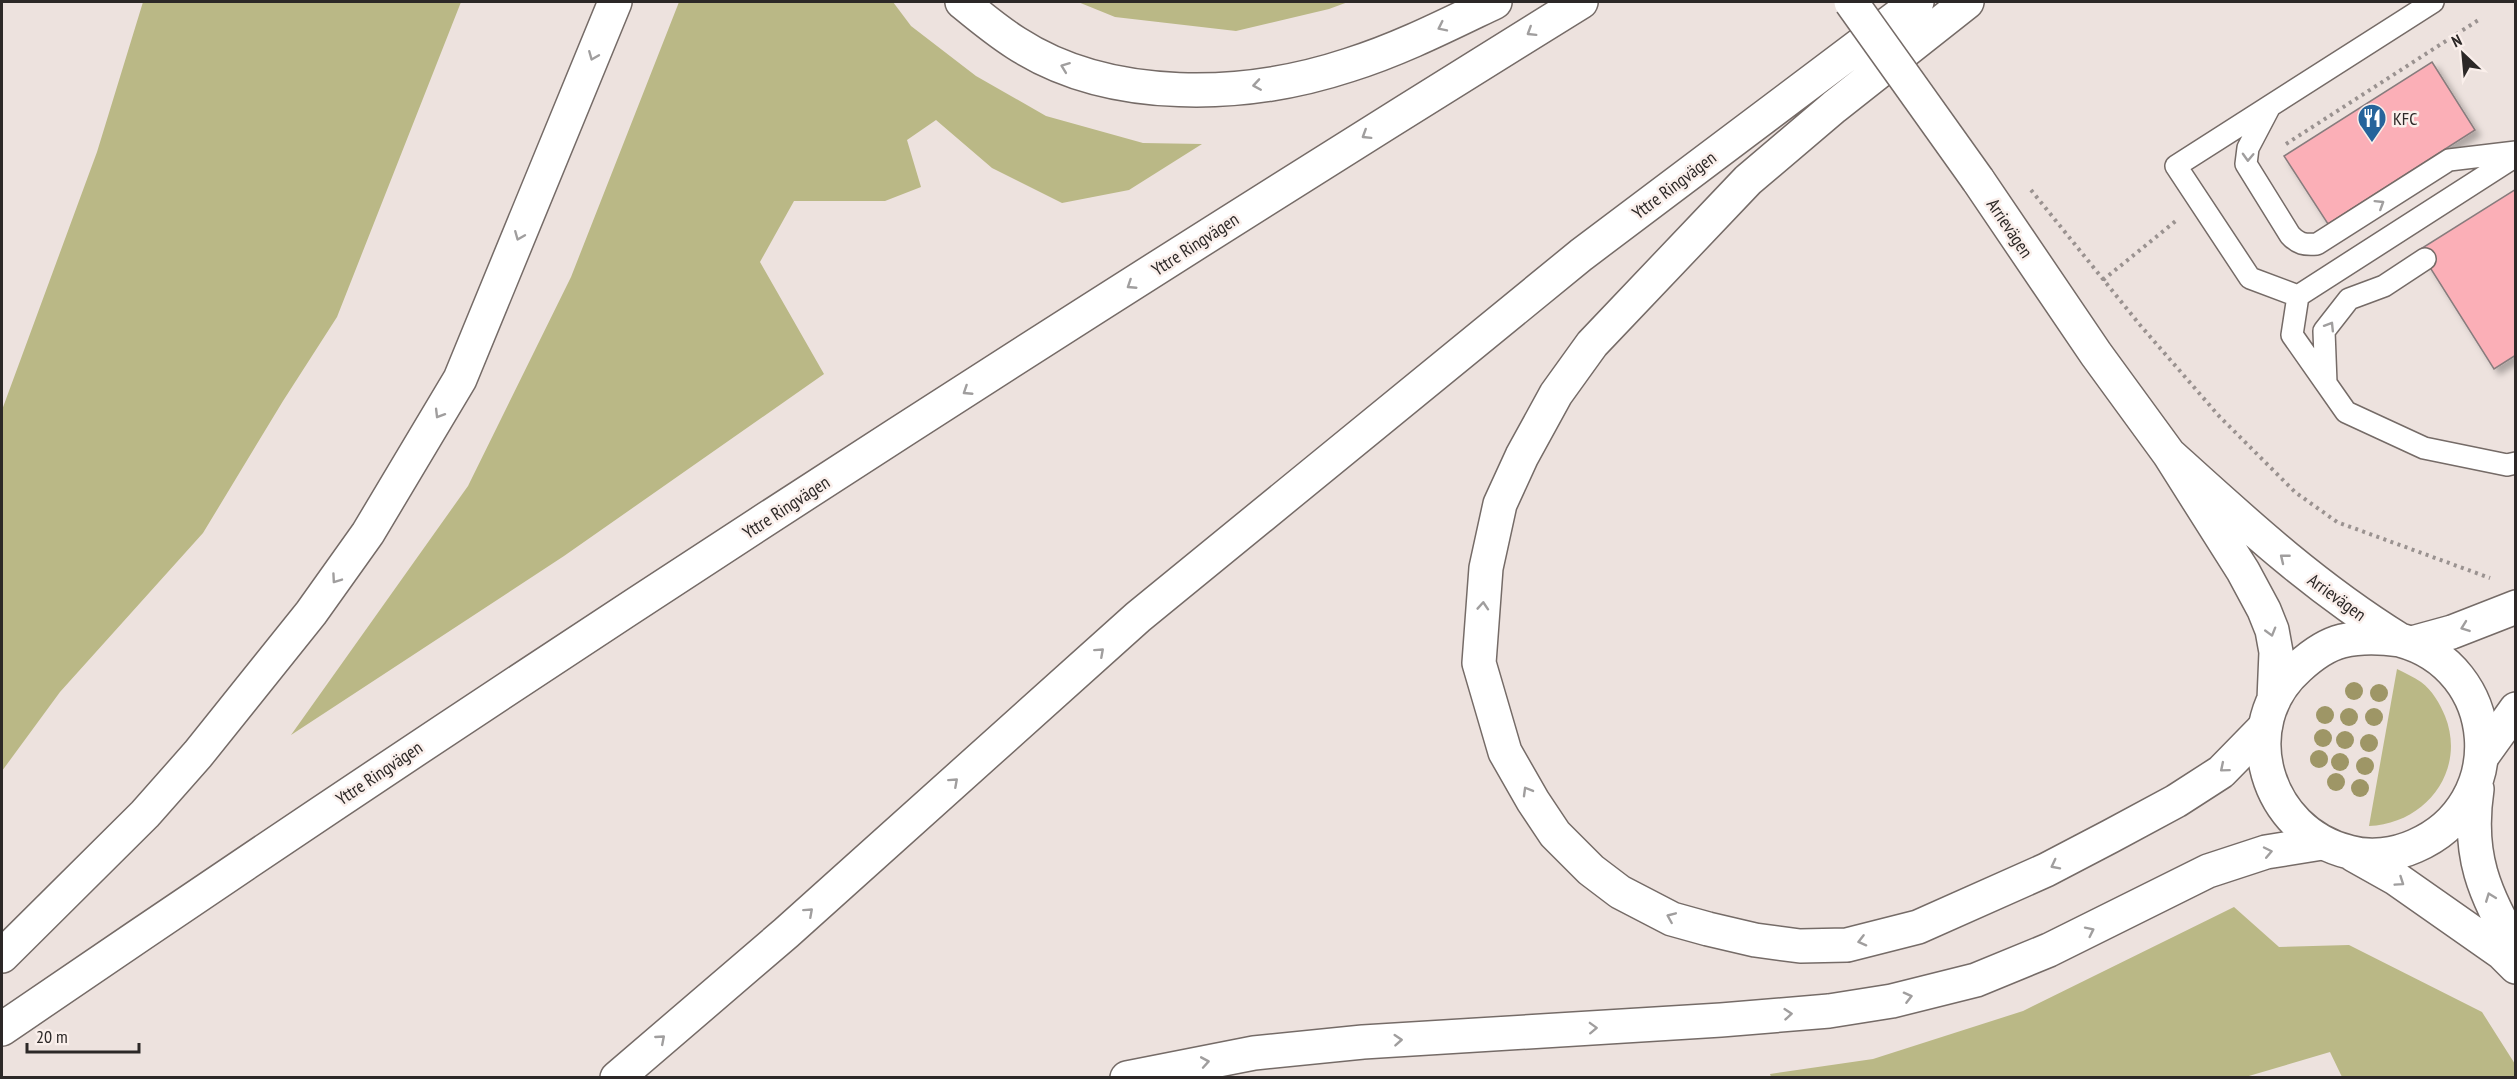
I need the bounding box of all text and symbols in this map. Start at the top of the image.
one-way arrow [1438,20,1449,32]
north arrow [2433,24,2493,84]
one-way arrow [1527,25,1537,37]
text: N [2448,30,2465,51]
one-way arrow [588,49,600,60]
one-way arrow [1060,62,1071,75]
one-way arrow [1252,78,1261,90]
restaurant icon: KFC [2356,102,2388,144]
place label: KFC [2393,107,2418,130]
one-way arrow [1362,128,1372,140]
street label: Yttre Ringvägen [1627,146,1721,224]
one-way arrow [2241,153,2254,162]
street label: Arrievägen [1982,194,2038,262]
one-way arrow [2373,200,2384,211]
street label: Yttre Ringvägen [1147,207,1243,281]
one-way arrow [514,230,526,241]
one-way arrow [1126,278,1137,289]
one-way arrow [2322,322,2334,332]
one-way arrow [962,384,973,395]
one-way arrow [435,408,447,418]
street label: Yttre Ringvägen [738,470,834,544]
one-way arrow [2280,554,2291,565]
street label: Arrievägen [2303,568,2371,626]
one-way arrow [332,572,343,583]
one-way arrow [1476,601,1489,610]
one-way arrow [2460,620,2471,632]
one-way arrow [2264,626,2277,636]
one-way arrow [1093,648,1103,659]
street label: Yttre Ringvägen [331,736,427,810]
one-way arrow [2220,761,2231,772]
one-way arrow [948,778,958,789]
one-way arrow [1523,787,1535,797]
one-way arrow [2263,846,2273,859]
one-way arrow [2050,858,2061,870]
one-way arrow [2394,875,2405,886]
one-way arrow [2484,892,2497,903]
one-way arrow [802,908,813,919]
one-way arrow [1666,912,1677,924]
one-way arrow [2084,926,2095,938]
one-way arrow [1857,934,1867,947]
one-way arrow [1902,991,1912,1004]
one-way arrow [1783,1008,1792,1021]
scale bar [27,1016,140,1054]
one-way arrow [1589,1022,1598,1035]
text: 20 m [36,1025,68,1048]
one-way arrow [1394,1033,1403,1046]
one-way arrow [654,1036,665,1047]
one-way arrow [1199,1056,1209,1069]

